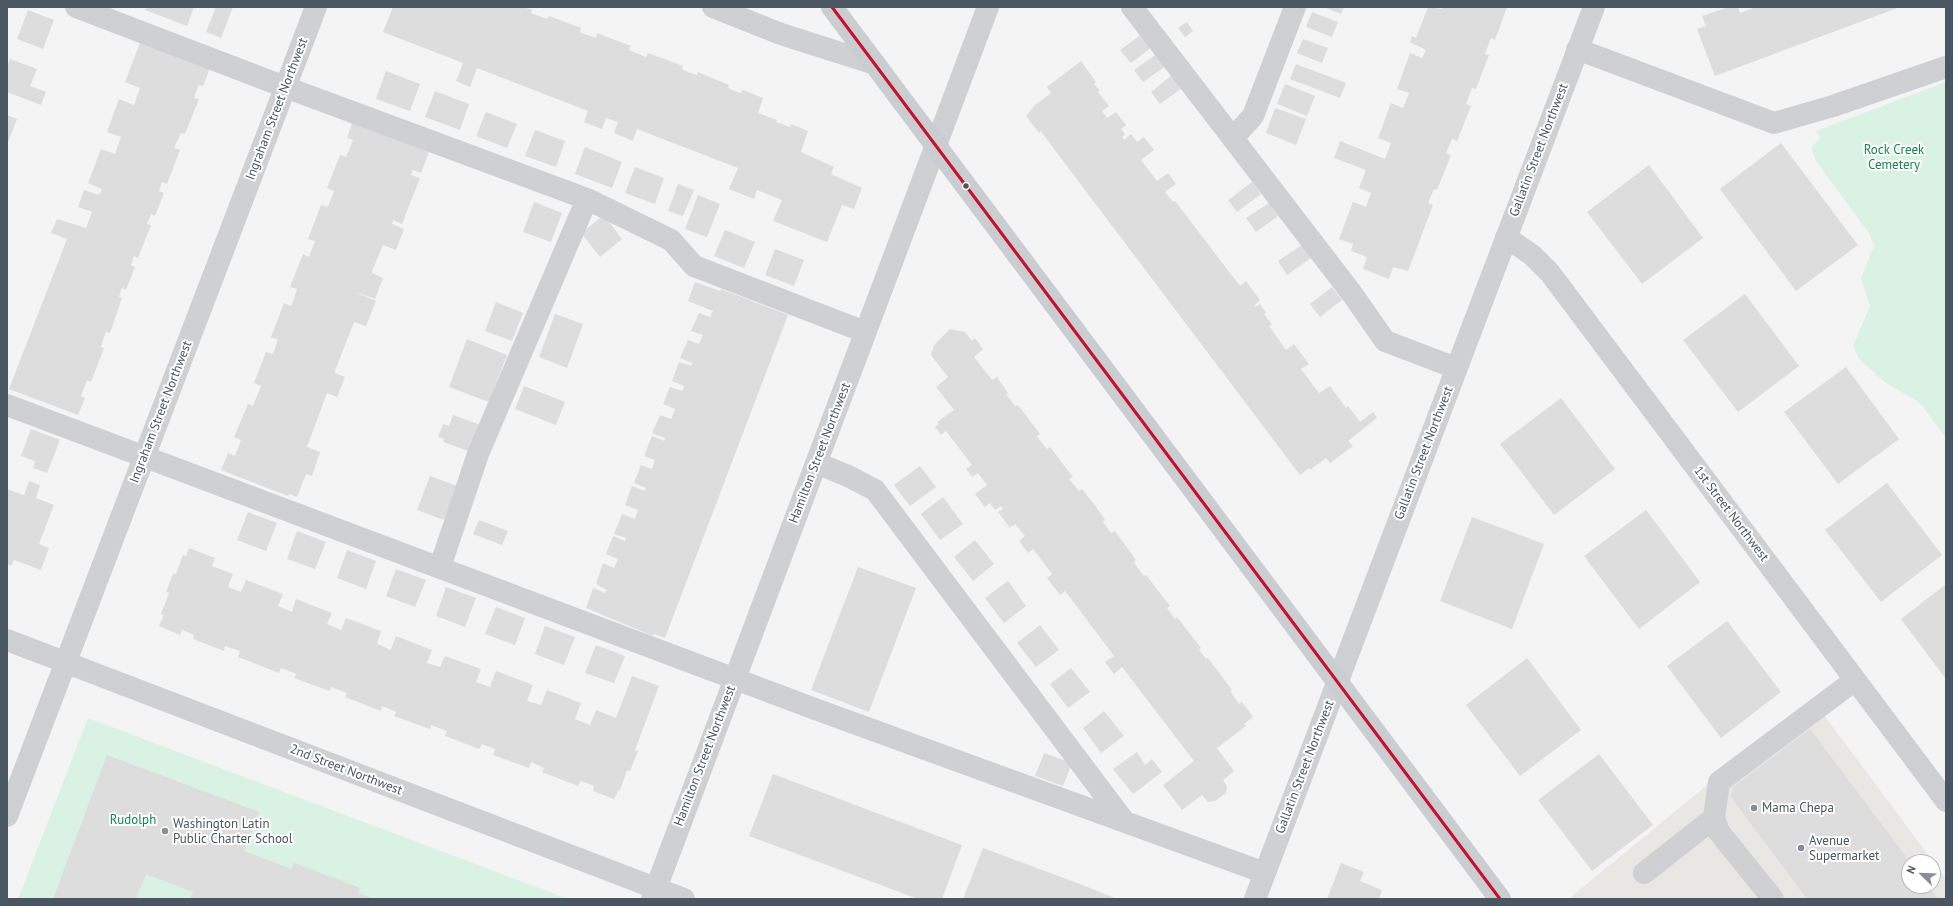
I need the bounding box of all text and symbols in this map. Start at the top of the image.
street label: Ingraham Street Northwest [243,36,311,182]
street label: Gallatin Street Northwest [1506,81,1572,219]
park label: Rock Creek Cemetery [1864,142,1924,173]
unlabelled marker [961,181,971,191]
street label: Ingraham Street Northwest [127,339,195,485]
street label: Hamilton Street Northwest [786,380,854,526]
street label: Gallatin Street Northwest [1391,384,1457,522]
street label: 1st Street Northwest [1690,463,1772,565]
street label: Hamilton Street Northwest [671,683,739,829]
street label: Gallatin Street Northwest [1272,698,1338,836]
street label: 2nd Street Northwest [288,741,404,799]
place label: Mama Chepa [1762,800,1834,816]
marker: Mama Chepa [1749,803,1759,813]
park label: Rudolph [110,812,156,828]
place label: Washington Latin Public Charter School [173,816,293,847]
marker: Washington Latin Public Charter School [160,826,170,836]
place label: Avenue Supermarket [1809,833,1879,864]
marker: Avenue Supermarket [1796,843,1806,853]
north arrow [1901,854,1941,894]
text: N [1903,864,1919,876]

